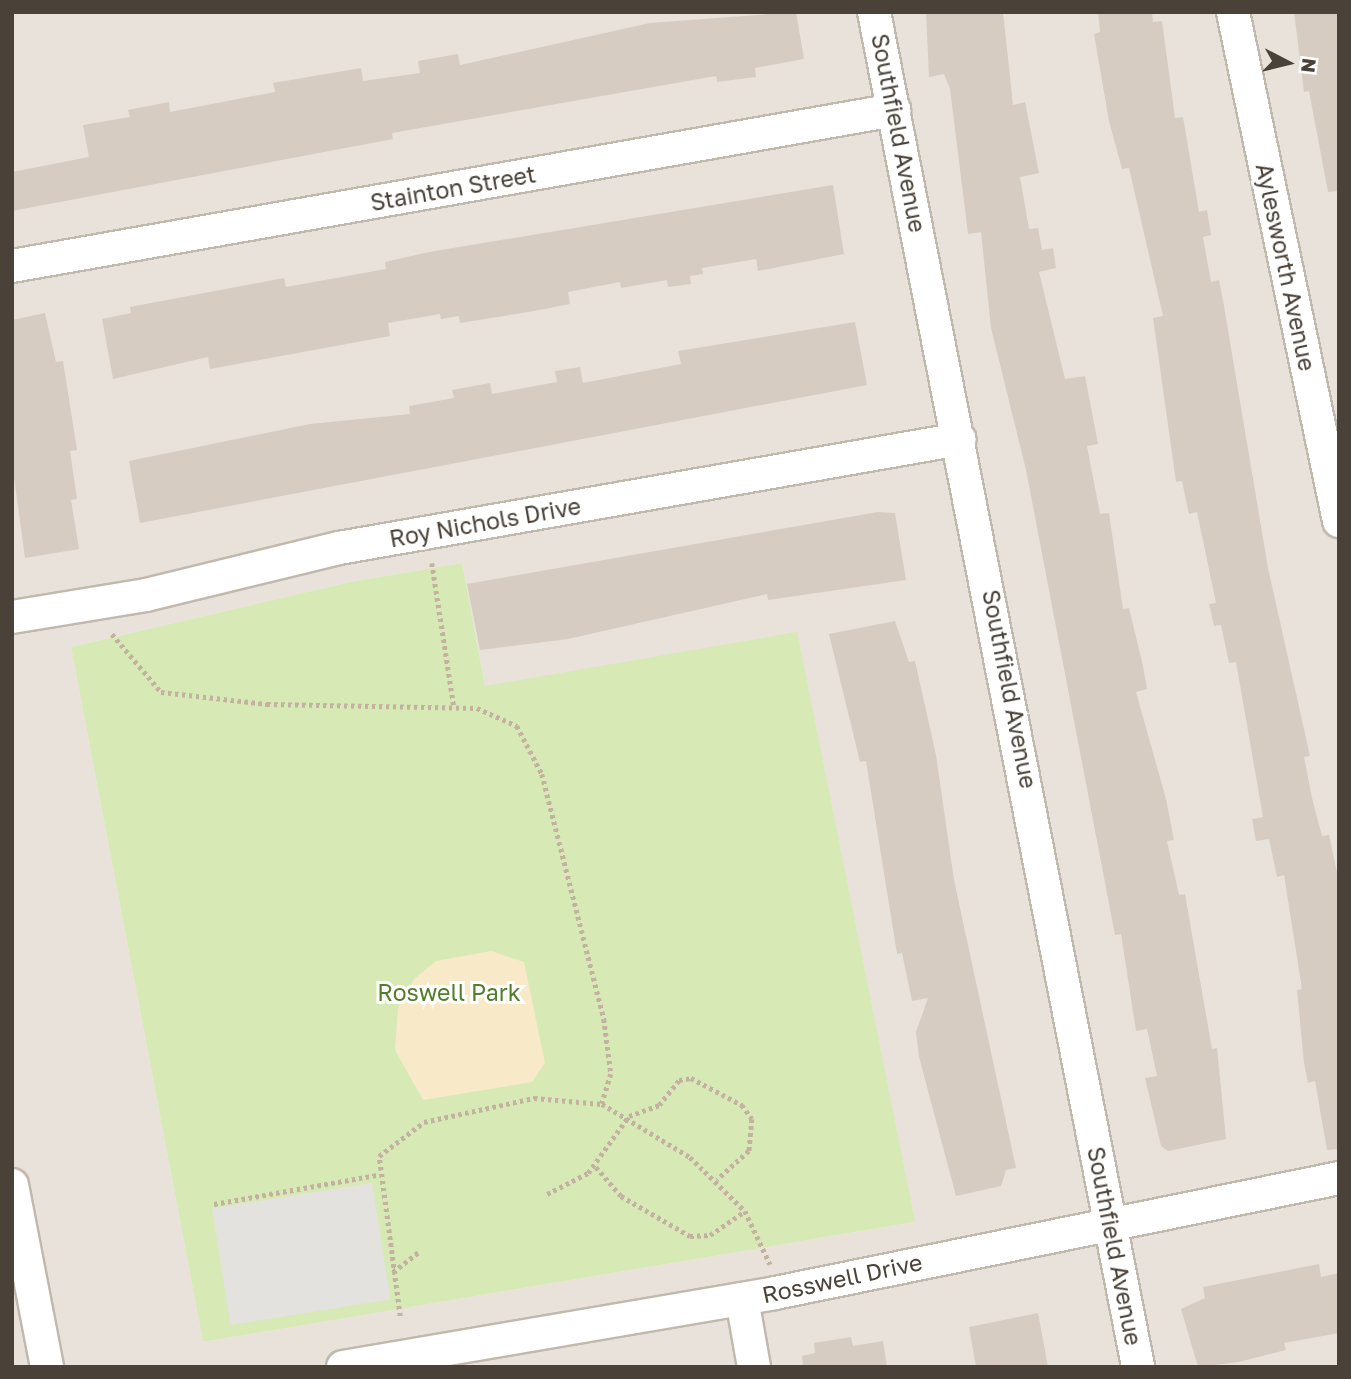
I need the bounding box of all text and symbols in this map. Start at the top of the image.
north arrow [1253,28,1323,98]
street label: Southfield Avenue [866,31,932,235]
text: N [1297,57,1322,74]
street label: Stainton Street [368,160,538,216]
street label: Aylesworth Avenue [1251,161,1321,373]
street label: Roy Nichols Drive [387,492,583,552]
street label: Southfield Avenue [977,587,1043,791]
park label: Roswell Park [377,978,521,1006]
street label: Southfield Avenue [1082,1144,1148,1348]
street label: Rosswell Drive [760,1248,924,1308]

